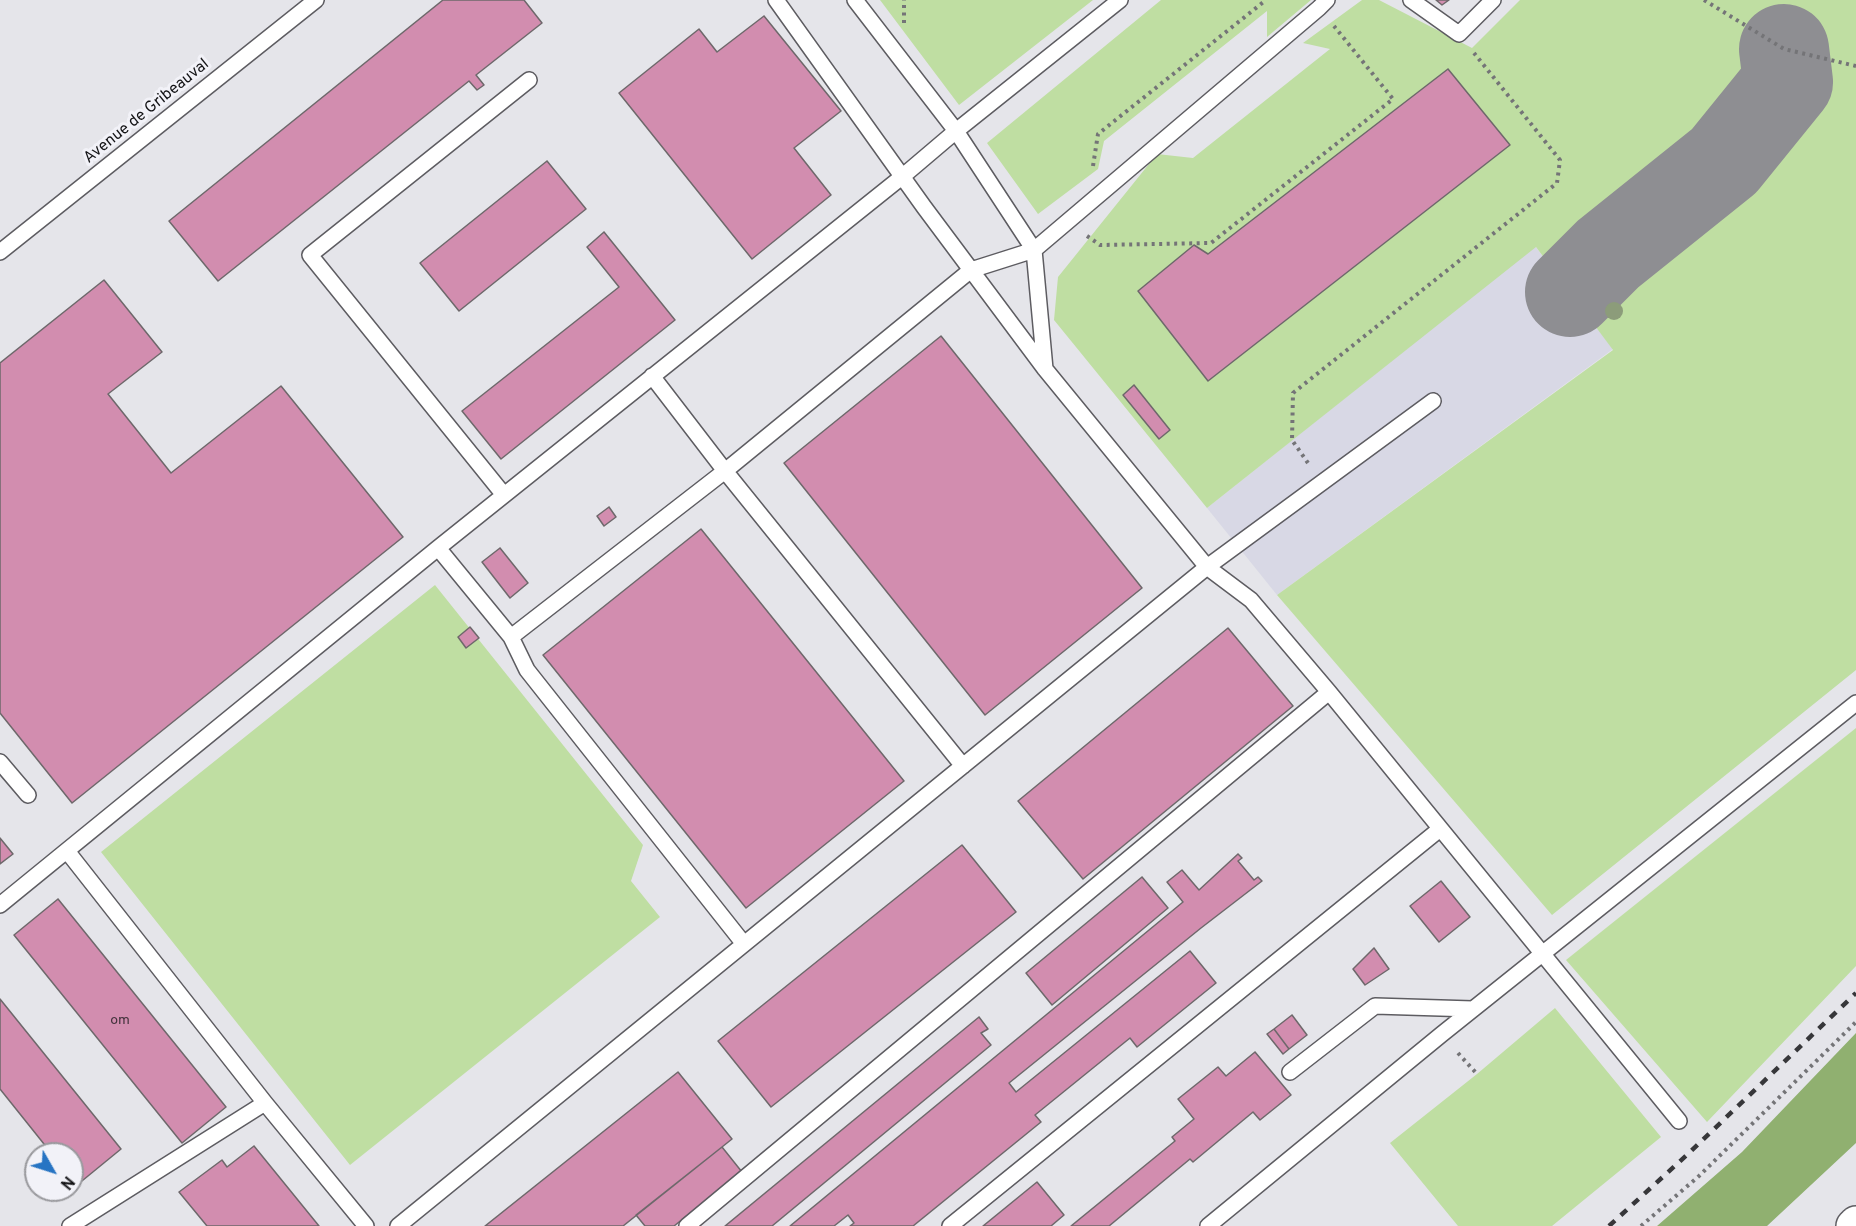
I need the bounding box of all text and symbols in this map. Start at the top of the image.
street label: Avenue de Gribeauval [80,56,214,168]
house number: om [110,1013,130,1029]
north arrow [24,1142,84,1202]
text: N [55,1171,78,1193]

